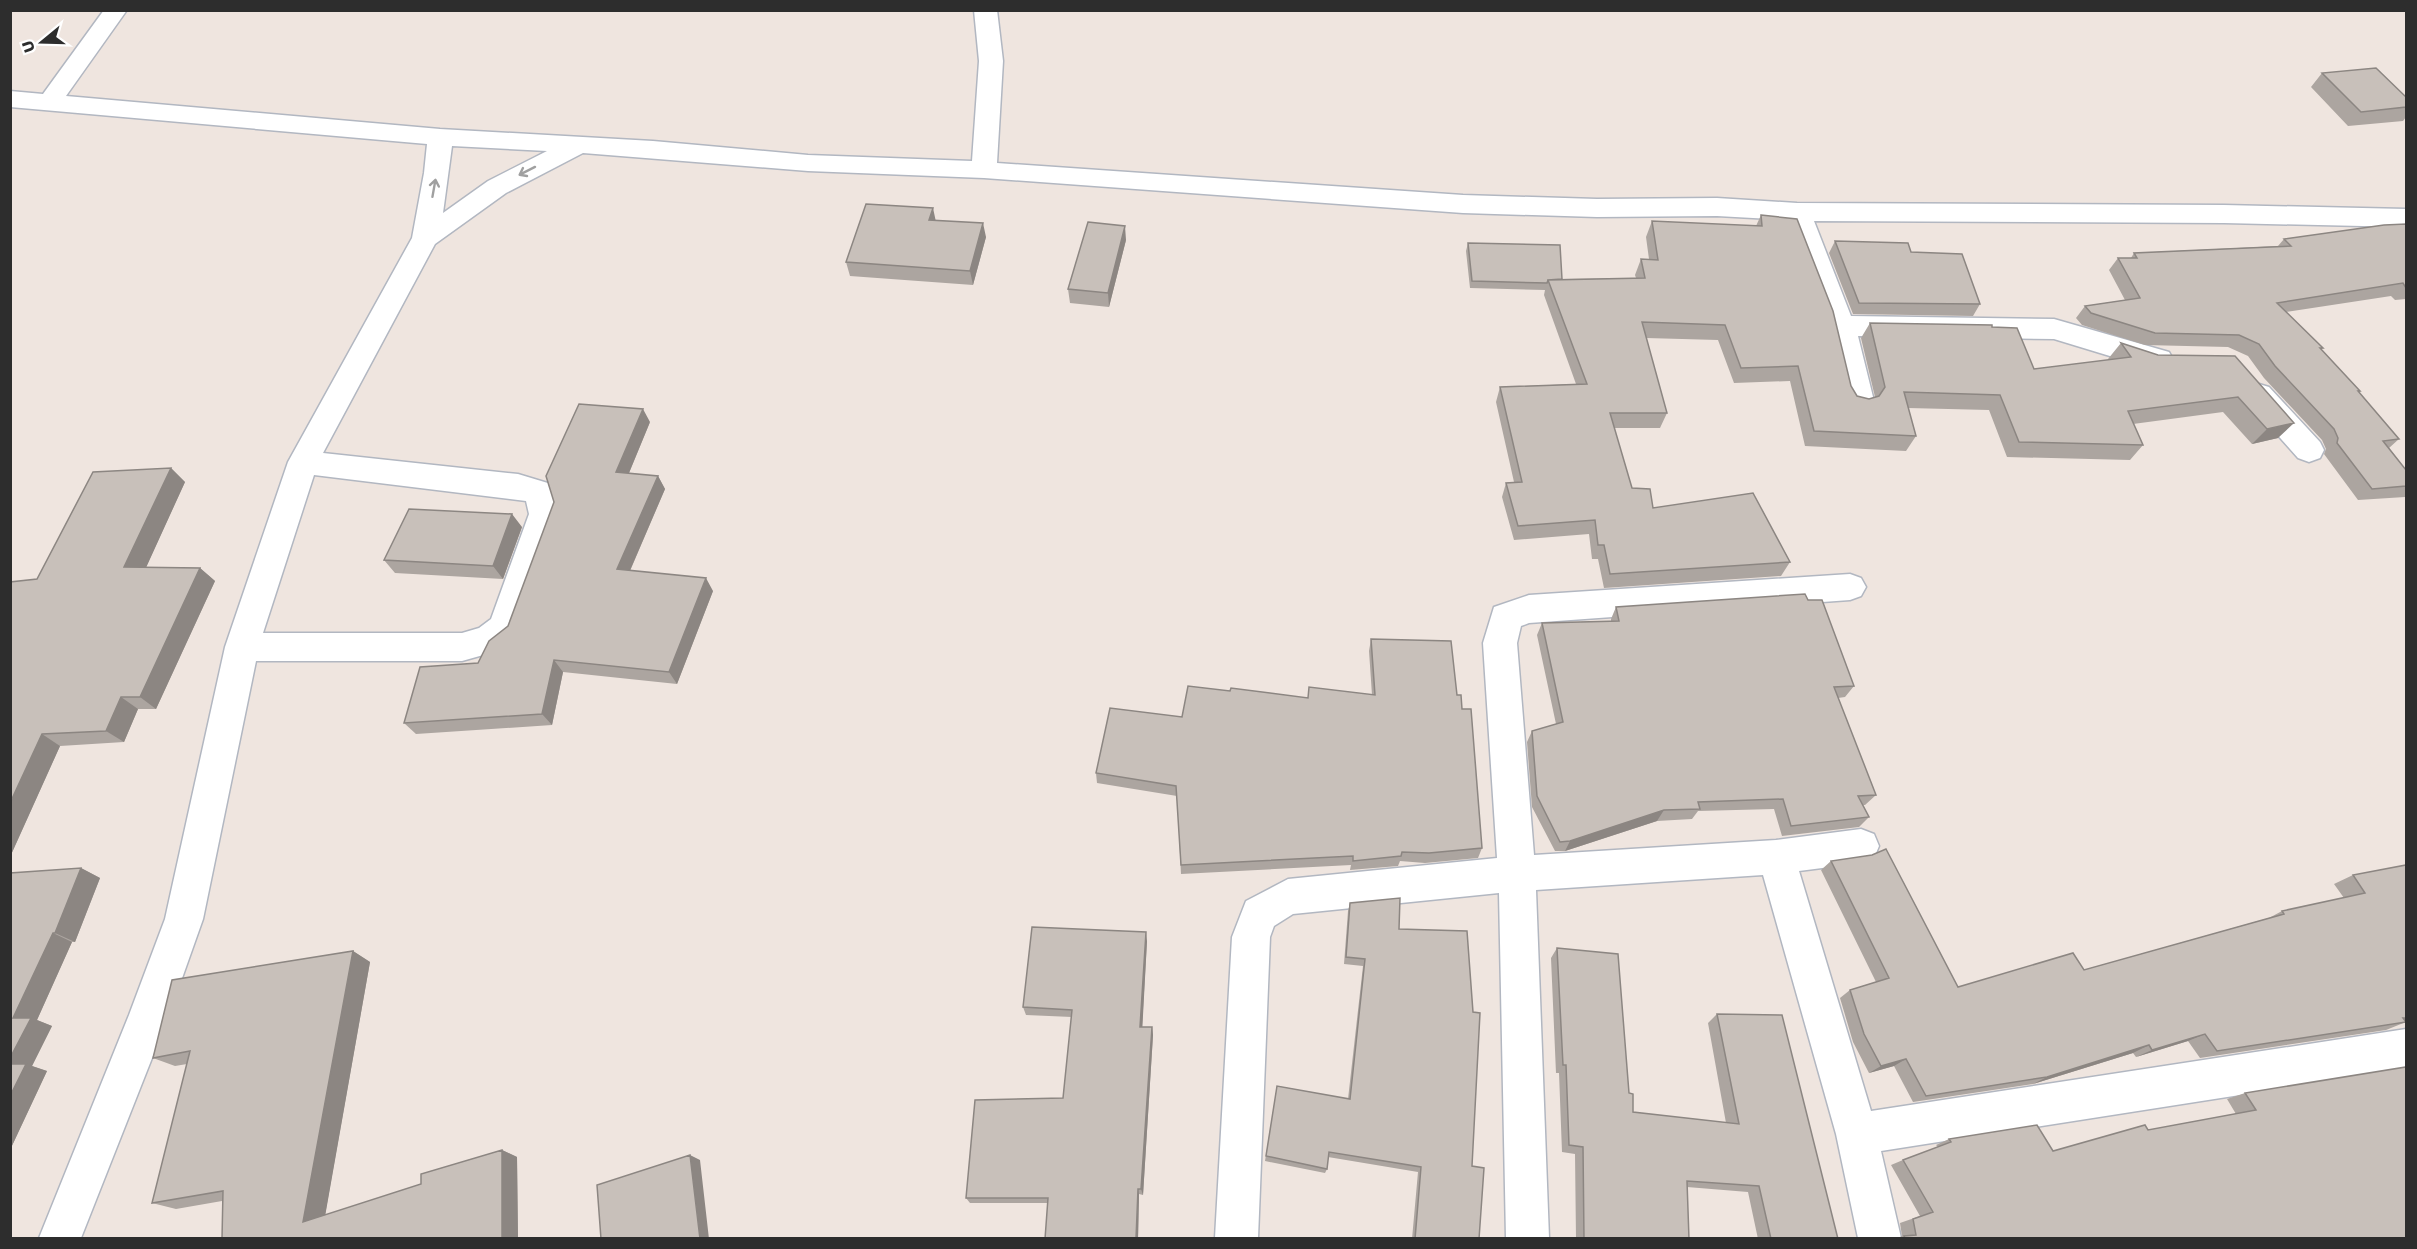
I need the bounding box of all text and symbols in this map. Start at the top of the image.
north arrow [12,12,72,72]
text: U [17,38,39,55]
one-way arrow [518,166,536,177]
one-way arrow [429,178,440,198]

